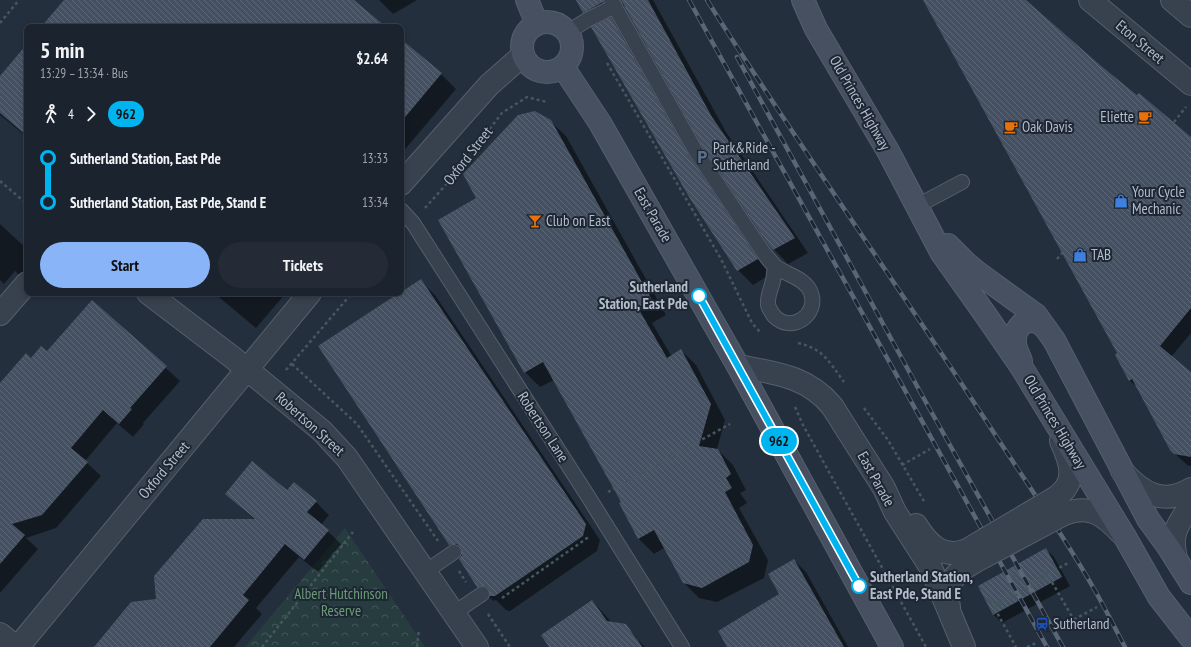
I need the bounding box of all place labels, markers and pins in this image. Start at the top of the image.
place label: Eliette [1100,107,1134,126]
cafe icon: Eliette [1137,109,1153,125]
place label: Oak Davis [1022,117,1073,136]
cafe icon: Oak Davis [1003,119,1019,135]
place label: Park&Ride - Sutherland [713,138,776,174]
parking icon: Park&Ride - Sutherland [694,149,710,165]
place label: Your Cycle Mechanic [1132,182,1185,218]
shop icon: Your Cycle Mechanic [1113,193,1129,209]
place label: Club on East [546,211,610,230]
bar icon: Club on East [527,213,543,229]
place label: TAB [1091,245,1111,264]
shop icon: TAB [1072,247,1088,263]
place label: Sutherland Station, East Pde [599,277,688,313]
marker: Sutherland Station, East Pde [691,288,707,304]
place label: Sutherland Station, East Pde, Stand E [870,567,973,603]
marker: Sutherland Station, East Pde, Stand E [851,578,867,594]
place label: Sutherland [1053,614,1110,633]
station icon: Sutherland [1034,616,1050,632]

